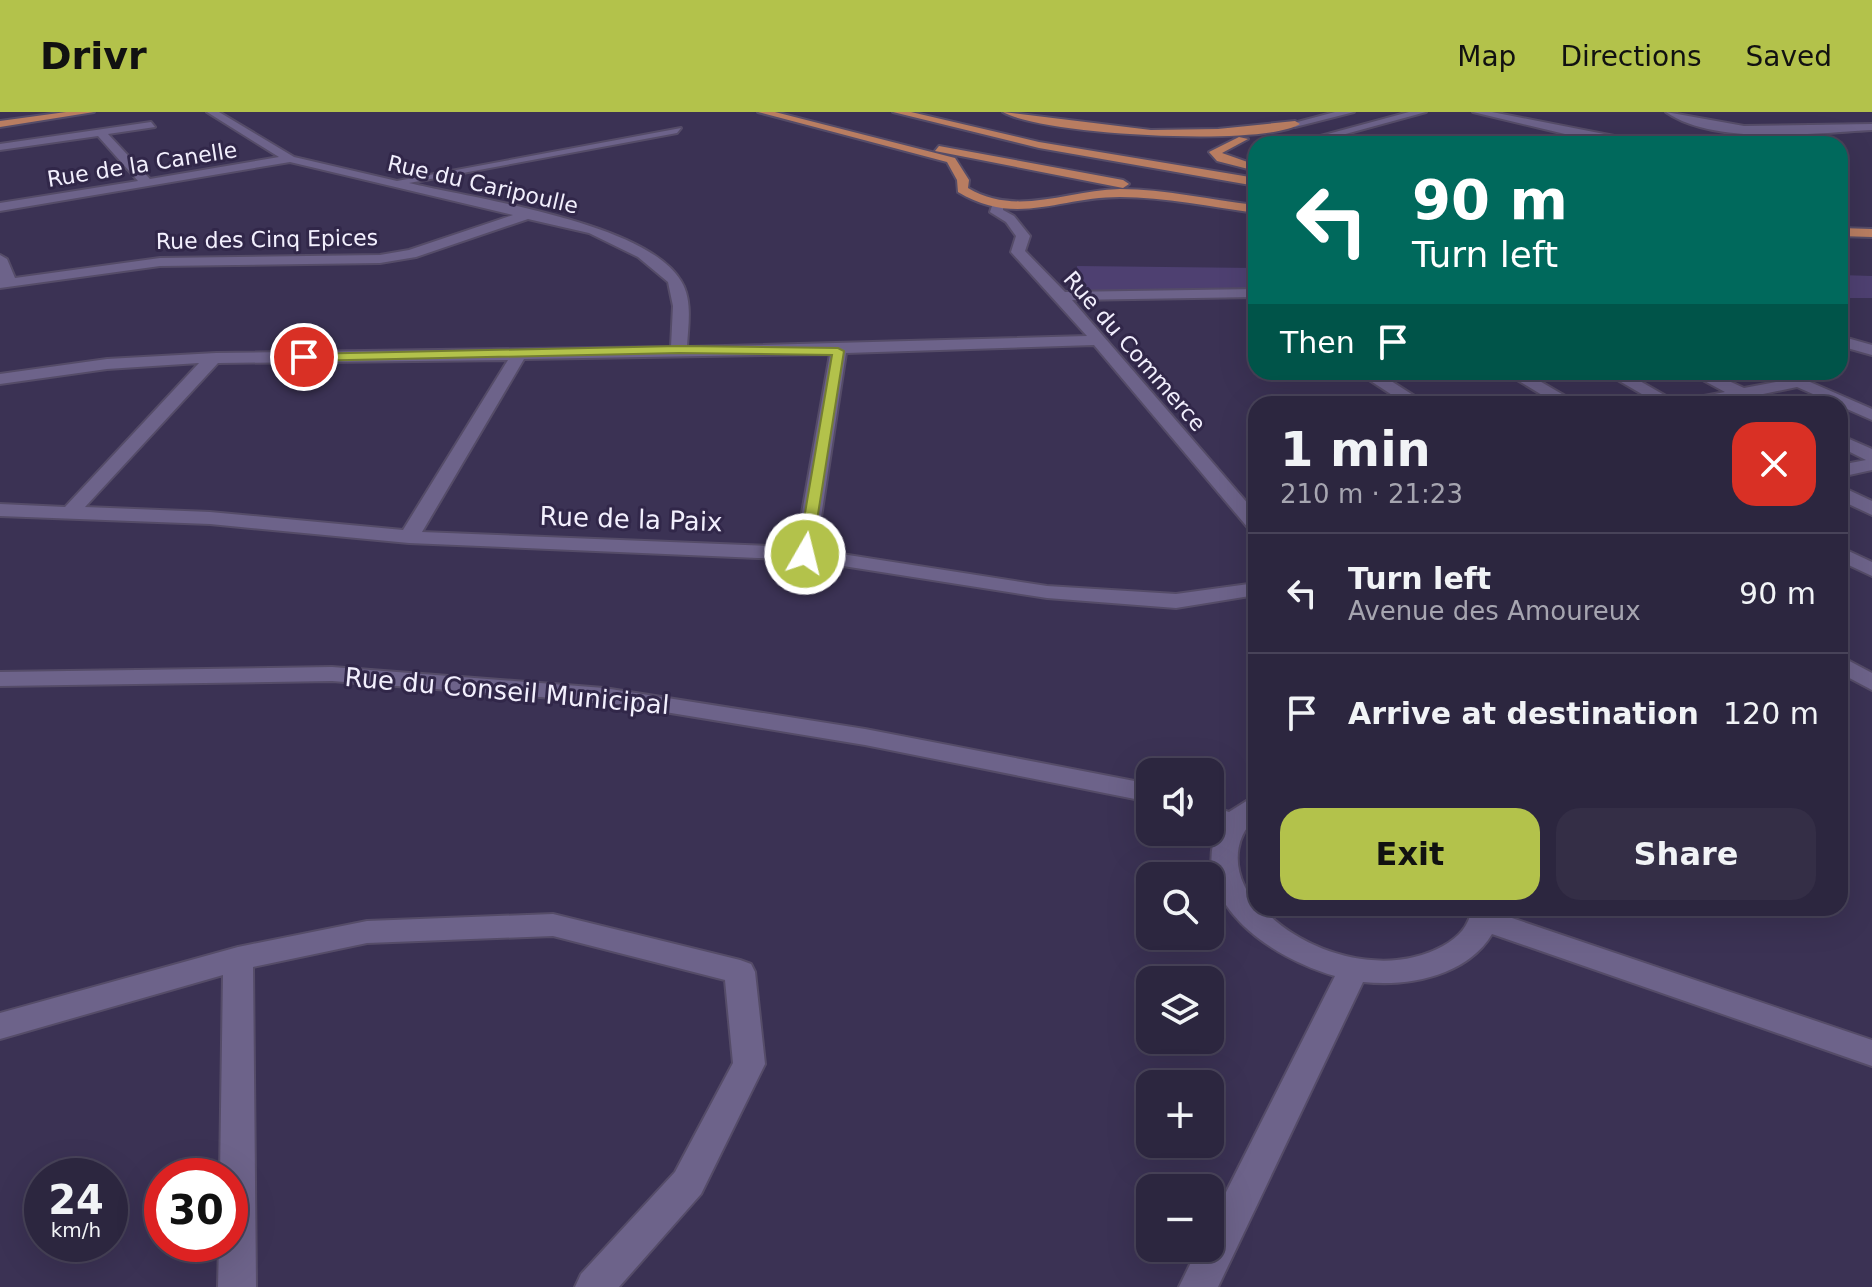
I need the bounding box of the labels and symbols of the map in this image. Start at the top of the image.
street label: Rue de la Canelle [45,137,239,192]
street label: Rue du Caripoulle [385,150,581,219]
street label: Rue des Cinq Epices [156,225,378,254]
street label: Rue du Commerce [1059,266,1211,436]
pin [270,323,338,391]
street label: Rue de la Paix [539,501,723,537]
position arrow [763,512,847,596]
street label: Rue du Conseil Municipal [344,662,670,720]
speed limit sign: 30 [144,1158,248,1262]

